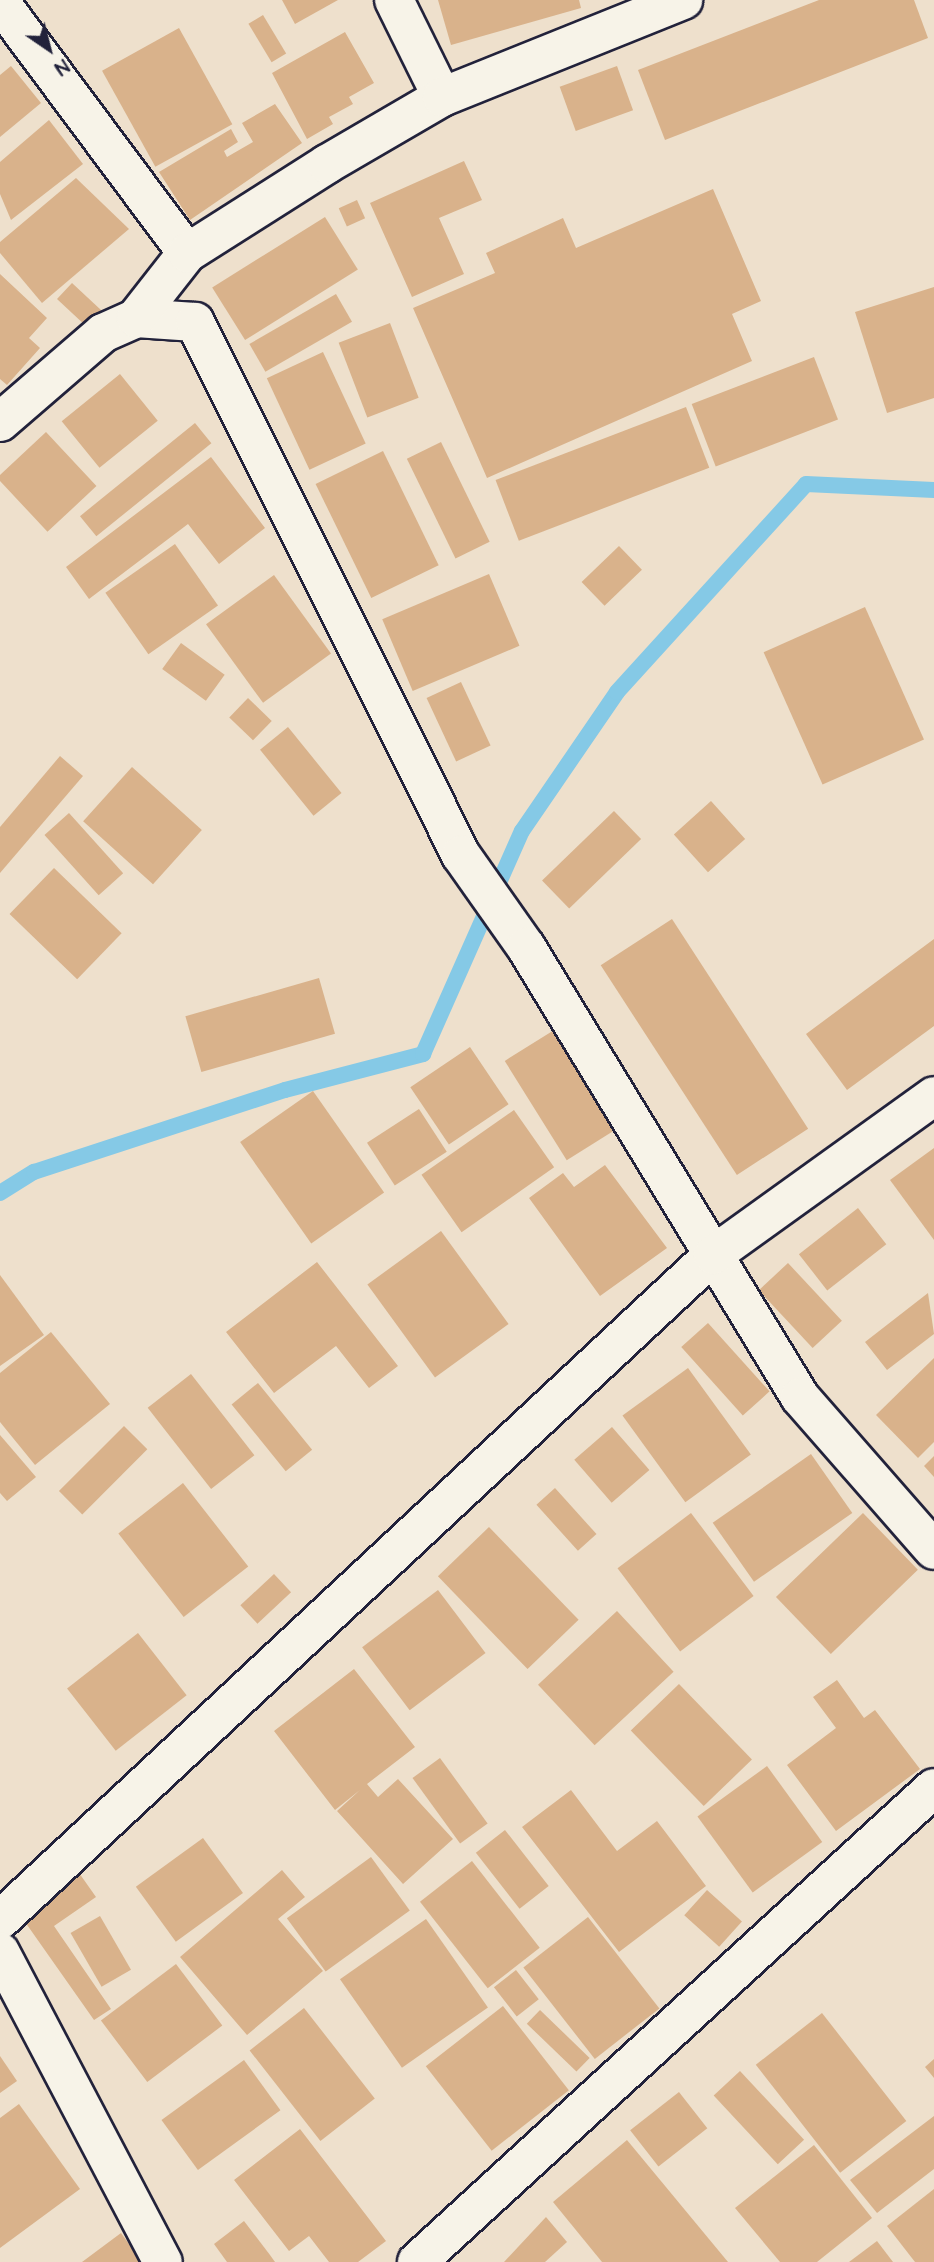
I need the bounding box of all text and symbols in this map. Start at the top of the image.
north arrow [14,14,84,84]
text: N [49,52,74,81]

